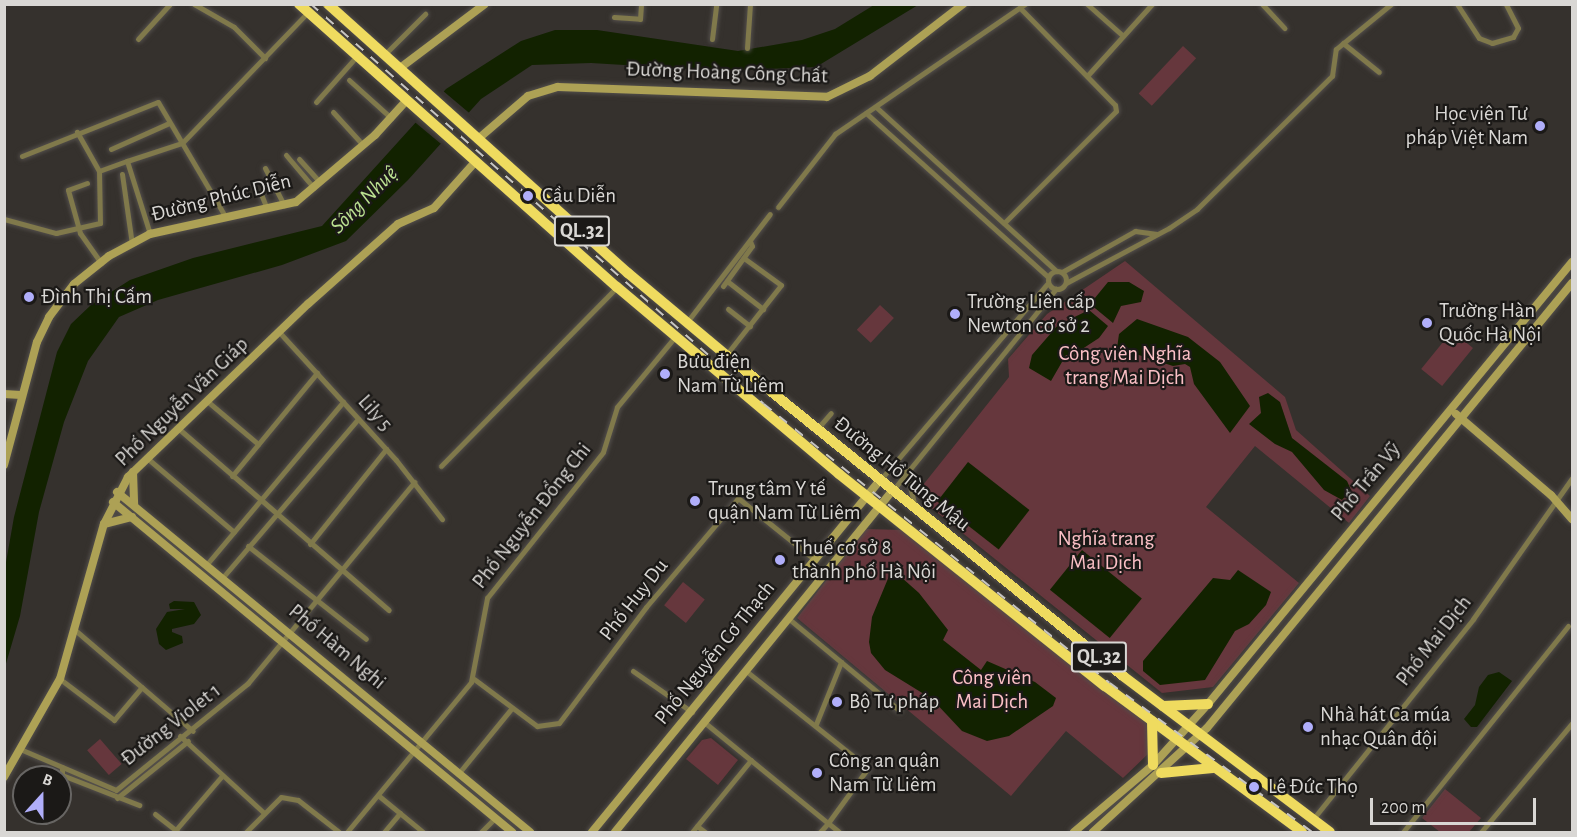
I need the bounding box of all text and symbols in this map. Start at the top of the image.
street label: Đường Hoàng Công Chất [626,57,828,89]
place label: Học viện Tư pháp Việt Nam [1406,101,1528,151]
marker: Học viện Tư pháp Việt Nam [1533,119,1547,133]
water label: Sông Nhuệ [325,161,403,239]
street label: Đường Phúc Diễn [148,168,294,228]
place label: Cầu Diễn [542,183,616,209]
marker: Cầu Diễn [519,187,537,205]
road number: QL.32 [554,214,610,248]
place label: Đình Thị Cấm [41,284,152,310]
place label: Trường Liên cấp Newton cơ sở 2 [967,289,1095,339]
marker: Đình Thị Cấm [22,290,36,304]
place label: Trường Hàn Quốc Hà Nội [1439,298,1541,348]
marker: Trường Liên cấp Newton cơ sở 2 [948,307,962,321]
marker: Trường Hàn Quốc Hà Nội [1420,316,1434,330]
street label: Phố Nguyễn Văn Giáp [110,332,254,472]
park label: Công viên Nghĩa trang Mai Dịch [1059,341,1191,391]
place label: Bưu điện Nam Từ Liêm [677,349,784,399]
marker: Bưu điện Nam Từ Liêm [658,367,672,381]
street label: Lily 5 [352,390,398,436]
street label: Đường Hồ Tùng Mậu [829,411,975,537]
street label: Phố Trần Vỹ [1326,437,1406,527]
street label: Phố Nguyễn Đổng Chi [467,438,597,594]
place label: Trung tâm Y tế quận Nam Từ Liêm [708,476,861,526]
marker: Trung tâm Y tế quận Nam Từ Liêm [686,492,704,510]
park label: Nghĩa trang Mai Dịch [1057,526,1155,576]
place label: Thuế cơ sở 8 thành phố Hà Nội [792,535,936,585]
marker: Thuế cơ sở 8 thành phố Hà Nội [773,553,787,567]
street label: Phố Huy Du [594,554,674,646]
street label: Phố Nguyễn Cơ Thạch [649,576,781,730]
street label: Phố Mai Dịch [1391,591,1477,691]
street label: Phố Hàm Nghi [283,599,391,695]
road number: QL.32 [1070,640,1128,674]
park label: Công viên Mai Dịch [952,665,1032,715]
street label: Đường Violet 1 [116,678,226,772]
place label: Bộ Tư pháp [849,689,939,715]
marker: Bộ Tư pháp [830,695,844,709]
place label: Nhà hát Ca múa nhạc Quân đội [1320,702,1450,752]
marker: Nhà hát Ca múa nhạc Quân đội [1301,720,1315,734]
place label: Công an quận Nam Từ Liêm [829,748,940,798]
north arrow [12,765,72,825]
marker: Công an quận Nam Từ Liêm [810,766,824,780]
text: B [41,771,55,789]
place label: Lê Đức Thọ [1268,774,1358,800]
marker: Lê Đức Thọ [1245,778,1263,796]
scale bar [1373,786,1540,824]
text: 200 m [1381,799,1426,817]

